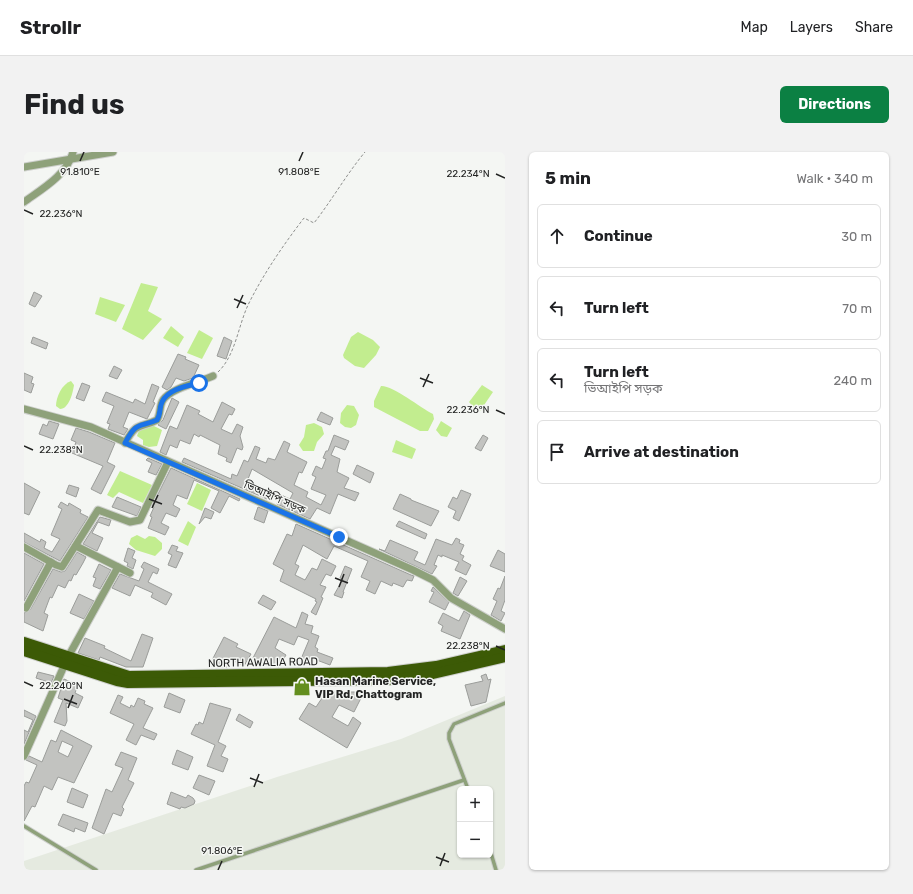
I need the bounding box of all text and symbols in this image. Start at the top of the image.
text: Strollr [20,16,81,39]
text: Map [741,19,768,36]
text: Layers [790,19,833,36]
text: Share [855,19,893,36]
button: Directions [780,86,889,123]
text: Find us [24,88,124,121]
text: 91.810°E [60,166,100,178]
text: 91.808°E [278,166,320,178]
text: 22.234°N [446,168,490,180]
text: 5 min [545,168,591,188]
text: Walk · 340 m [796,171,873,186]
text: 22.236°N [40,208,83,220]
icon: ahead [546,225,568,247]
text: Continue [584,227,653,245]
text: 30 m [841,229,872,244]
icon: left [546,297,568,319]
text: Turn left [584,299,649,317]
text: 70 m [842,301,872,316]
text: Turn left [584,363,649,381]
icon: left [546,369,568,391]
text: 240 m [833,373,872,388]
route start [190,374,208,392]
text: ভিআইপি সড়ক [584,381,662,396]
text: 22.236°N [447,404,490,416]
icon: arrive [546,441,568,463]
text: Arrive at destination [584,443,739,461]
text: 22.238°N [39,444,83,456]
street label: ভিআইপি সড়ক [241,478,308,517]
route end [330,528,348,546]
text: 22.238°N [446,640,490,652]
street label: NORTH AWALIA ROAD [208,655,318,670]
place label: Hasan Marine Service, VIP Rd, Chattogram [315,675,436,701]
shop icon: Hasan Marine Service, VIP Rd, Chattogram [292,677,312,697]
text: 22.240°N [39,680,83,692]
map controls [457,786,493,858]
button: + [457,786,493,822]
button: − [457,822,493,858]
text: 91.806°E [201,845,243,857]

